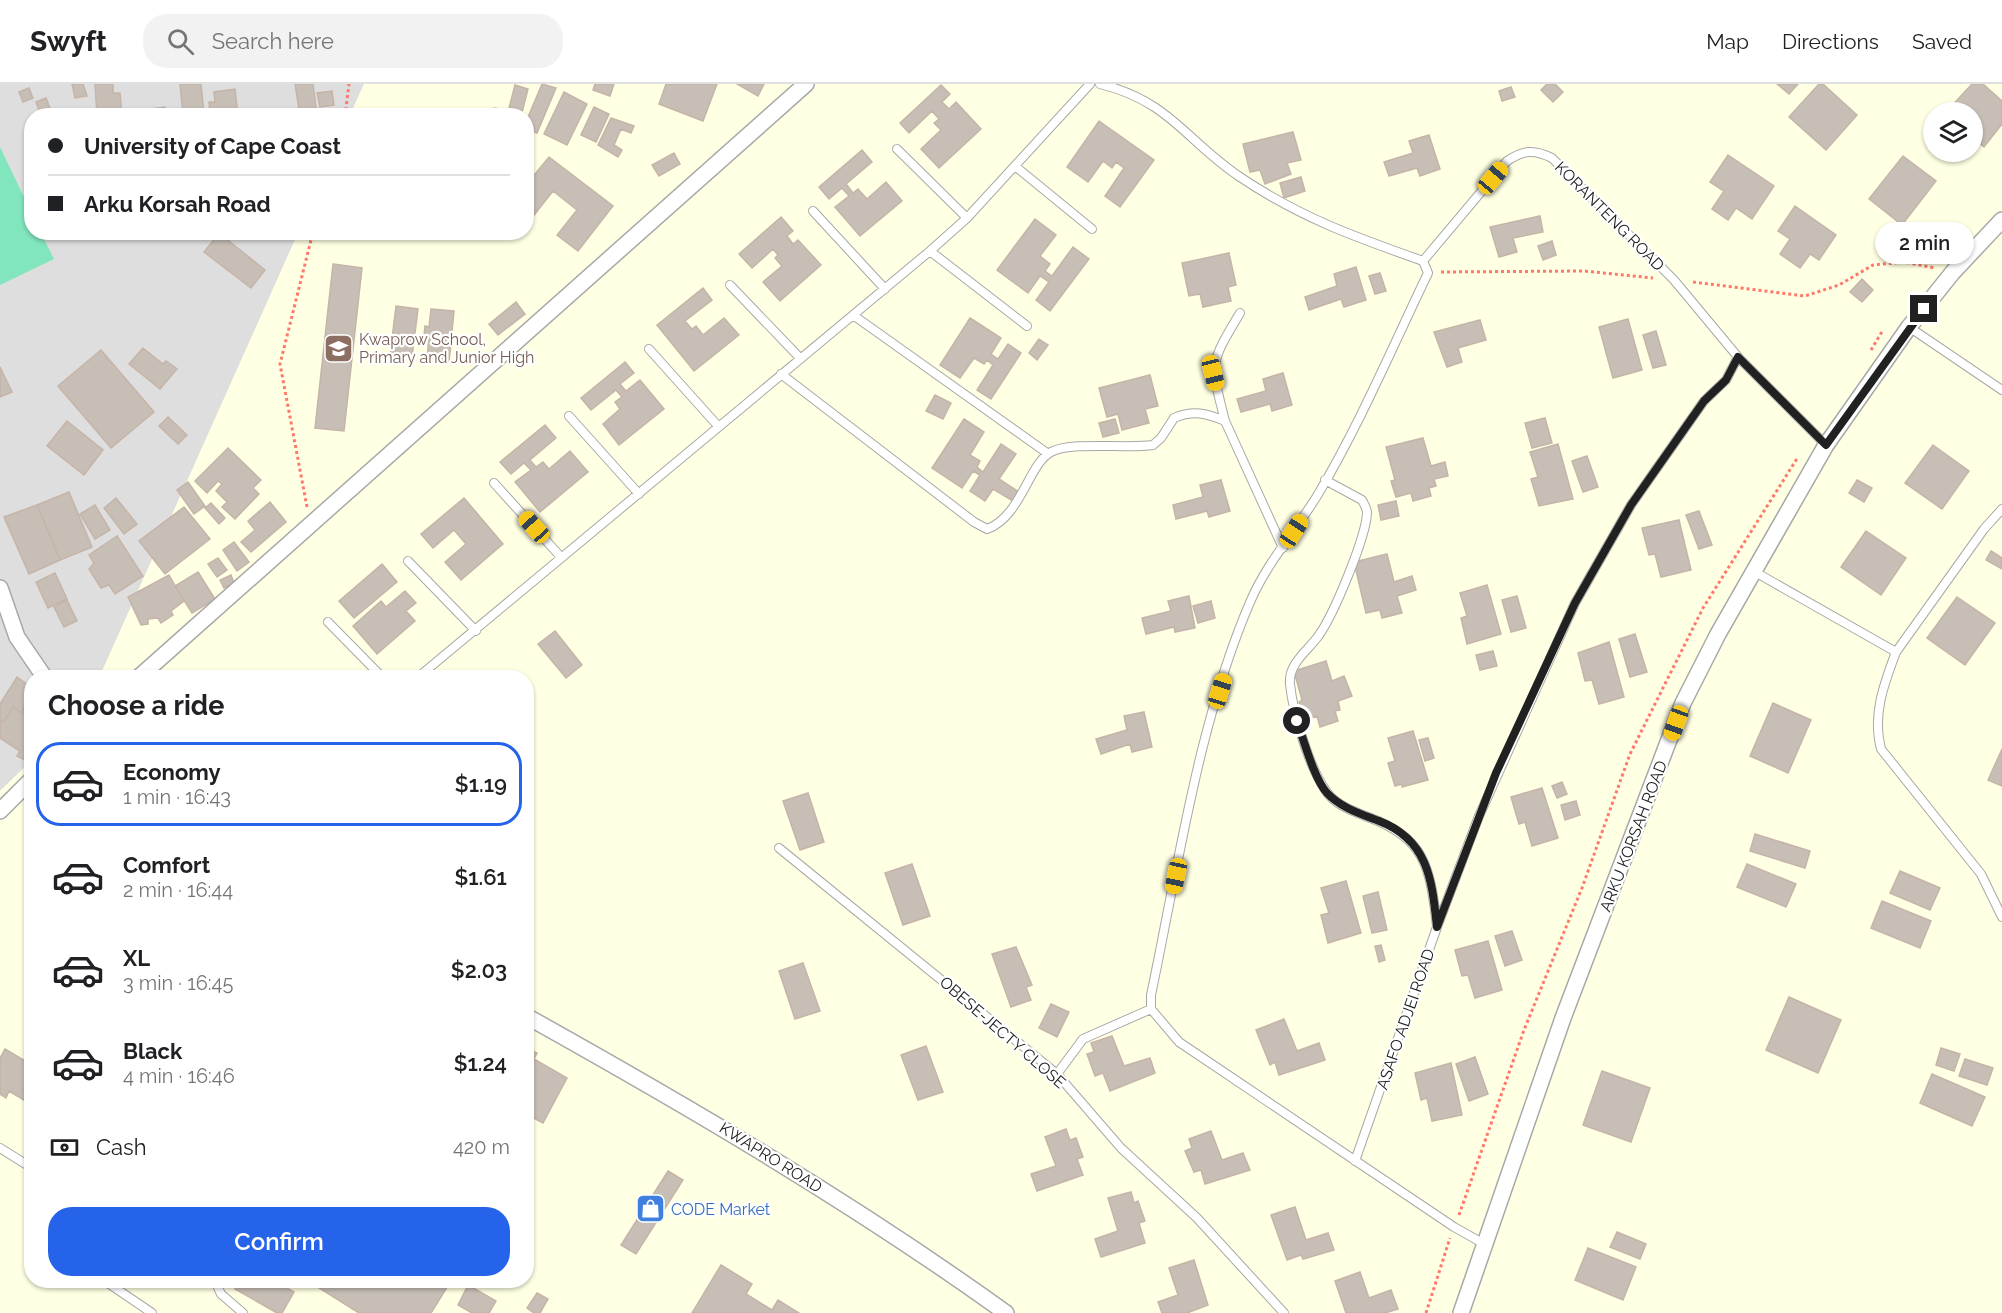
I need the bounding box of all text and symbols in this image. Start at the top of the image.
search box [143,14,563,68]
text: Swyft [30,25,107,58]
icon: search [164,25,197,58]
text: Search here [212,28,334,54]
text: Map [1706,29,1749,54]
text: Directions [1782,29,1879,54]
text: Saved [1912,29,1972,54]
map controls [1923,102,1983,162]
button: layers [1923,102,1983,162]
text: University of Cape Coast [84,133,341,159]
car [1475,158,1511,198]
street label: KORANTENG ROAD [1551,158,1668,275]
text: Arku Korsah Road [84,191,271,217]
callout: 2 min [1874,222,1974,264]
text: 2 min [1899,231,1950,255]
route end [1910,295,1937,322]
place label: Kwaprow School, Primary and Junior High [359,330,534,367]
school or university icon: Kwaprow School, Primary and Junior High [322,332,354,364]
car [1200,353,1226,393]
car [515,508,553,546]
car [1277,511,1311,551]
car [1206,671,1234,711]
text: Choose a ride [48,690,224,721]
car [1661,703,1691,743]
route start [1283,707,1310,734]
icon: car [51,757,105,811]
street label: ARKU KORSAH ROAD [1596,758,1671,914]
text: Economy [123,759,221,785]
text: $1.19 [455,771,507,797]
text: 1 min · 16:43 [123,785,231,809]
icon: car [51,850,105,904]
text: Comfort [123,852,210,878]
car [1163,857,1189,895]
text: $1.61 [454,864,507,890]
text: 2 min · 16:44 [123,878,233,902]
icon: car [51,943,105,997]
text: XL [123,945,150,971]
street label: ASAFO ADJEI ROAD [1372,946,1438,1092]
text: $2.03 [451,957,507,983]
text: 3 min · 16:45 [123,971,233,995]
street label: OBESE-JECTY CLOSE [936,972,1070,1092]
icon: car [51,1036,105,1090]
text: Black [123,1038,182,1064]
text: $1.24 [454,1050,507,1076]
text: 4 min · 16:46 [123,1064,235,1088]
street label: KWAPRO ROAD [716,1118,826,1197]
icon: cash [48,1131,81,1164]
text: Cash [96,1134,147,1160]
text: 420 m [453,1135,510,1159]
shop icon: CODE Market [634,1193,666,1225]
place label: CODE Market [671,1200,771,1219]
button: Confirm [48,1207,510,1276]

